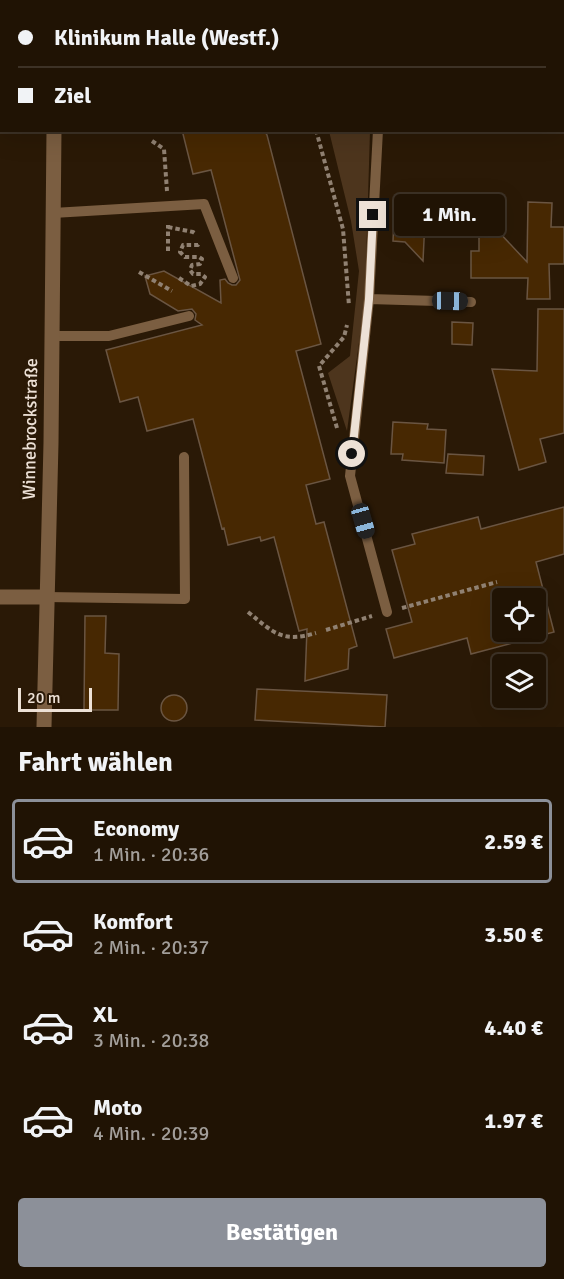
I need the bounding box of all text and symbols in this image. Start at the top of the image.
text: Klinikum Halle (Westf.) [54,24,279,51]
text: Ziel [54,82,91,109]
callout: 1 Min. [394,194,505,236]
route end [359,201,386,228]
text: 1 Min. [422,202,477,227]
car [432,292,468,310]
street label: Winnebrockstraße [18,358,42,500]
route start [338,440,365,467]
car [349,501,377,541]
map controls [492,588,546,708]
button: locate [492,588,546,642]
button: layers [492,654,546,708]
scale bar [18,685,92,712]
text: 20 m [27,688,61,708]
text: Fahrt wählen [18,746,173,779]
icon: car [21,814,75,868]
text: Economy [93,815,179,842]
text: 2.59 € [484,828,543,855]
text: 1 Min. · 20:36 [93,842,209,867]
icon: car [21,907,75,961]
text: Komfort [93,908,173,935]
text: 3.50 € [484,921,543,948]
text: 2 Min. · 20:37 [93,935,209,960]
icon: car [21,1000,75,1054]
text: XL [93,1001,118,1028]
text: 4.40 € [484,1014,543,1041]
text: 3 Min. · 20:38 [93,1028,209,1053]
icon: car [21,1093,75,1147]
text: Moto [93,1094,142,1121]
text: 1.97 € [484,1107,543,1134]
text: 4 Min. · 20:39 [93,1121,209,1146]
button: Bestätigen [18,1198,546,1267]

